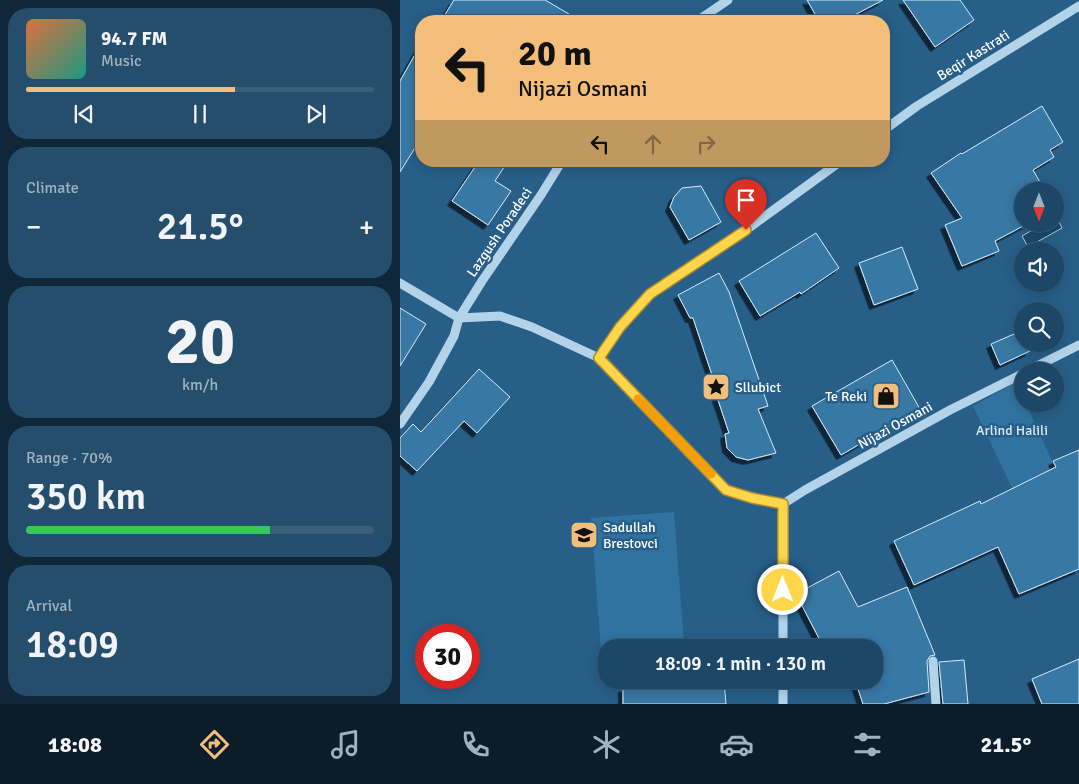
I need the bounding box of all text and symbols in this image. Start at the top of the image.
street label: Beqir Kastrati [934,26,1013,84]
text: 94.7 FM [101,27,167,51]
text: 20 m [518,32,592,75]
icon: left [435,35,500,100]
text: Music [101,51,142,71]
text: Nijazi Osmani [518,75,648,102]
icon: previous [70,100,98,128]
icon: pause [186,100,214,128]
icon: next [302,100,330,128]
icon: left [586,130,614,158]
icon: ahead [639,130,667,158]
icon: right [692,130,720,158]
text: Climate [26,178,79,198]
pin [725,179,767,230]
north arrow [1014,182,1064,232]
map controls [1014,182,1064,412]
street label: Lazgush Poradeci [463,184,536,280]
icon: arrive [732,186,760,214]
text: 21.5° [157,203,243,250]
text: − [26,210,41,244]
text: + [359,210,374,244]
button: sound [1014,242,1064,292]
text: 20 [165,302,235,382]
button: search [1014,302,1064,352]
button: layers [1014,362,1064,412]
place icon: Sllubict [701,372,731,402]
text: km/h [182,375,218,395]
place label: Sllubict [735,379,781,396]
shop icon: Te Reki [871,381,901,411]
place label: Te Reki [825,388,867,405]
street label: Nijazi Osmani [855,398,935,453]
park label: Arlind Halili [976,422,1048,439]
text: Range · 70% [26,448,112,468]
text: 350 km [26,473,146,520]
place label: Sadullah Brestovci [603,519,658,552]
school or university icon: Sadullah Brestovci [569,520,599,550]
position arrow [756,563,808,615]
text: Arrival [26,596,72,616]
text: 18:09 [26,621,119,668]
speed limit sign: 30 [415,624,480,689]
text: 18:09 · 1 min · 130 m [655,652,826,676]
icon: directions [197,727,232,762]
icon: music [328,727,363,762]
icon: phone [458,727,493,762]
icon: climate [589,727,624,762]
icon: car [719,727,754,762]
icon: filters [850,727,885,762]
text: 18:08 [48,731,102,758]
text: 21.5° [980,731,1031,758]

